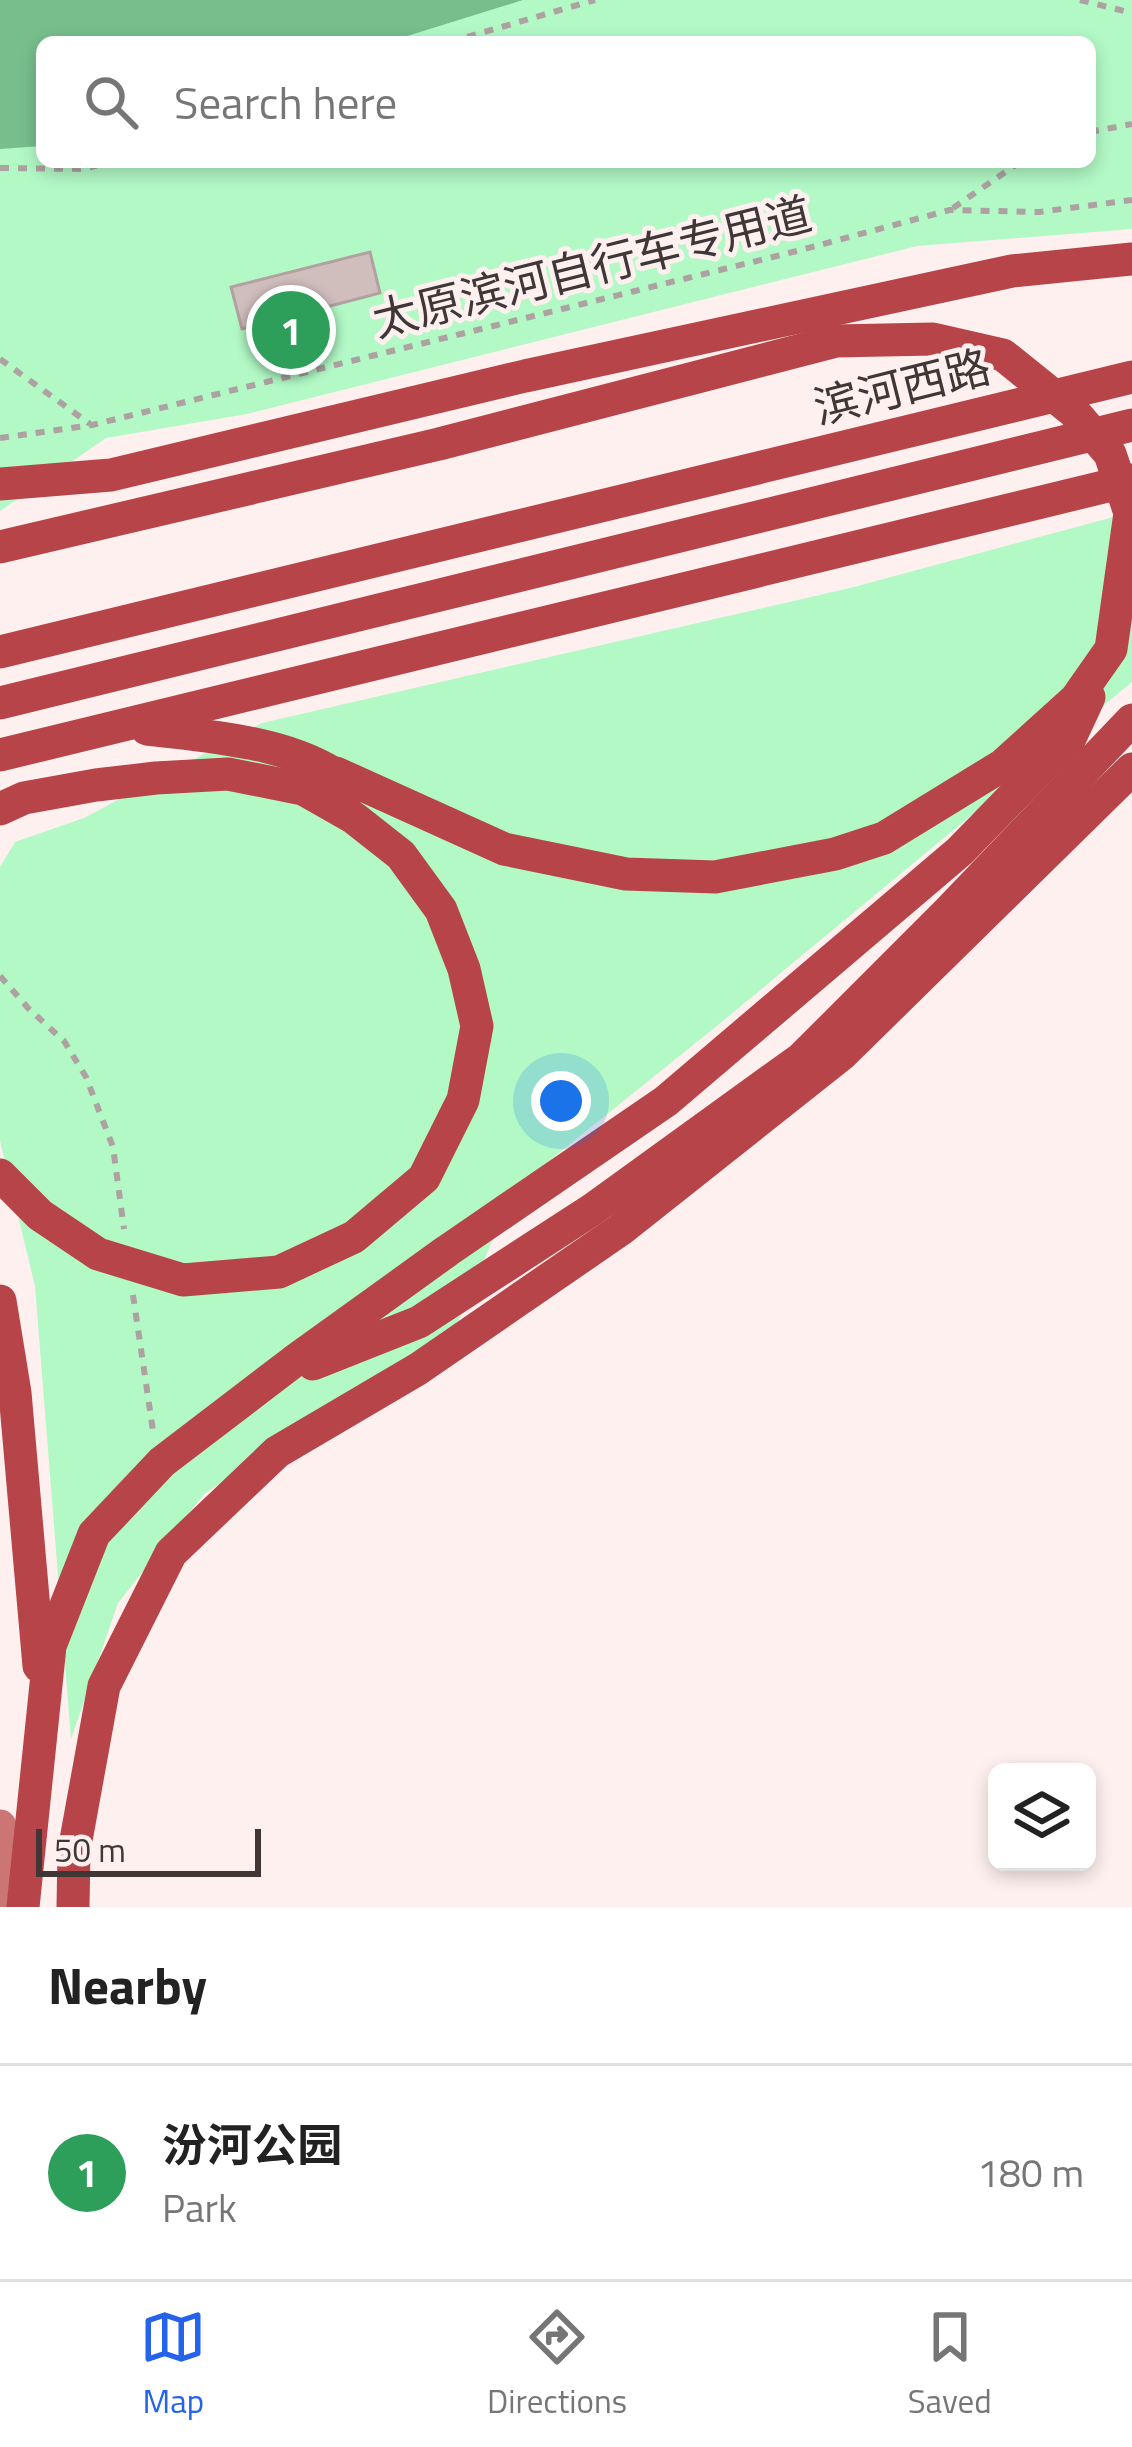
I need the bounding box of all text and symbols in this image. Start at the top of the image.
search box [36,36,1096,168]
text: Search here [174,68,397,136]
icon: search [78,69,144,135]
street label: 太原滨河自行车专用道 [365,179,818,353]
pin: 1 [252,285,330,375]
street label: 滨河西路 [806,331,997,441]
your location [531,1071,591,1131]
map controls [988,1763,1096,1871]
button: layers [988,1763,1096,1871]
scale bar [36,1823,261,1876]
text: 50 m [54,1825,126,1875]
text: Nearby [48,1946,207,2024]
text: 汾河公园 [162,2110,342,2178]
text: 1 [76,2143,98,2202]
text: 180 m [977,2143,1084,2202]
text: Park [162,2178,237,2237]
tab: Map [140,2304,206,2426]
tab: Directions [487,2304,627,2426]
tab: Saved [908,2304,992,2426]

